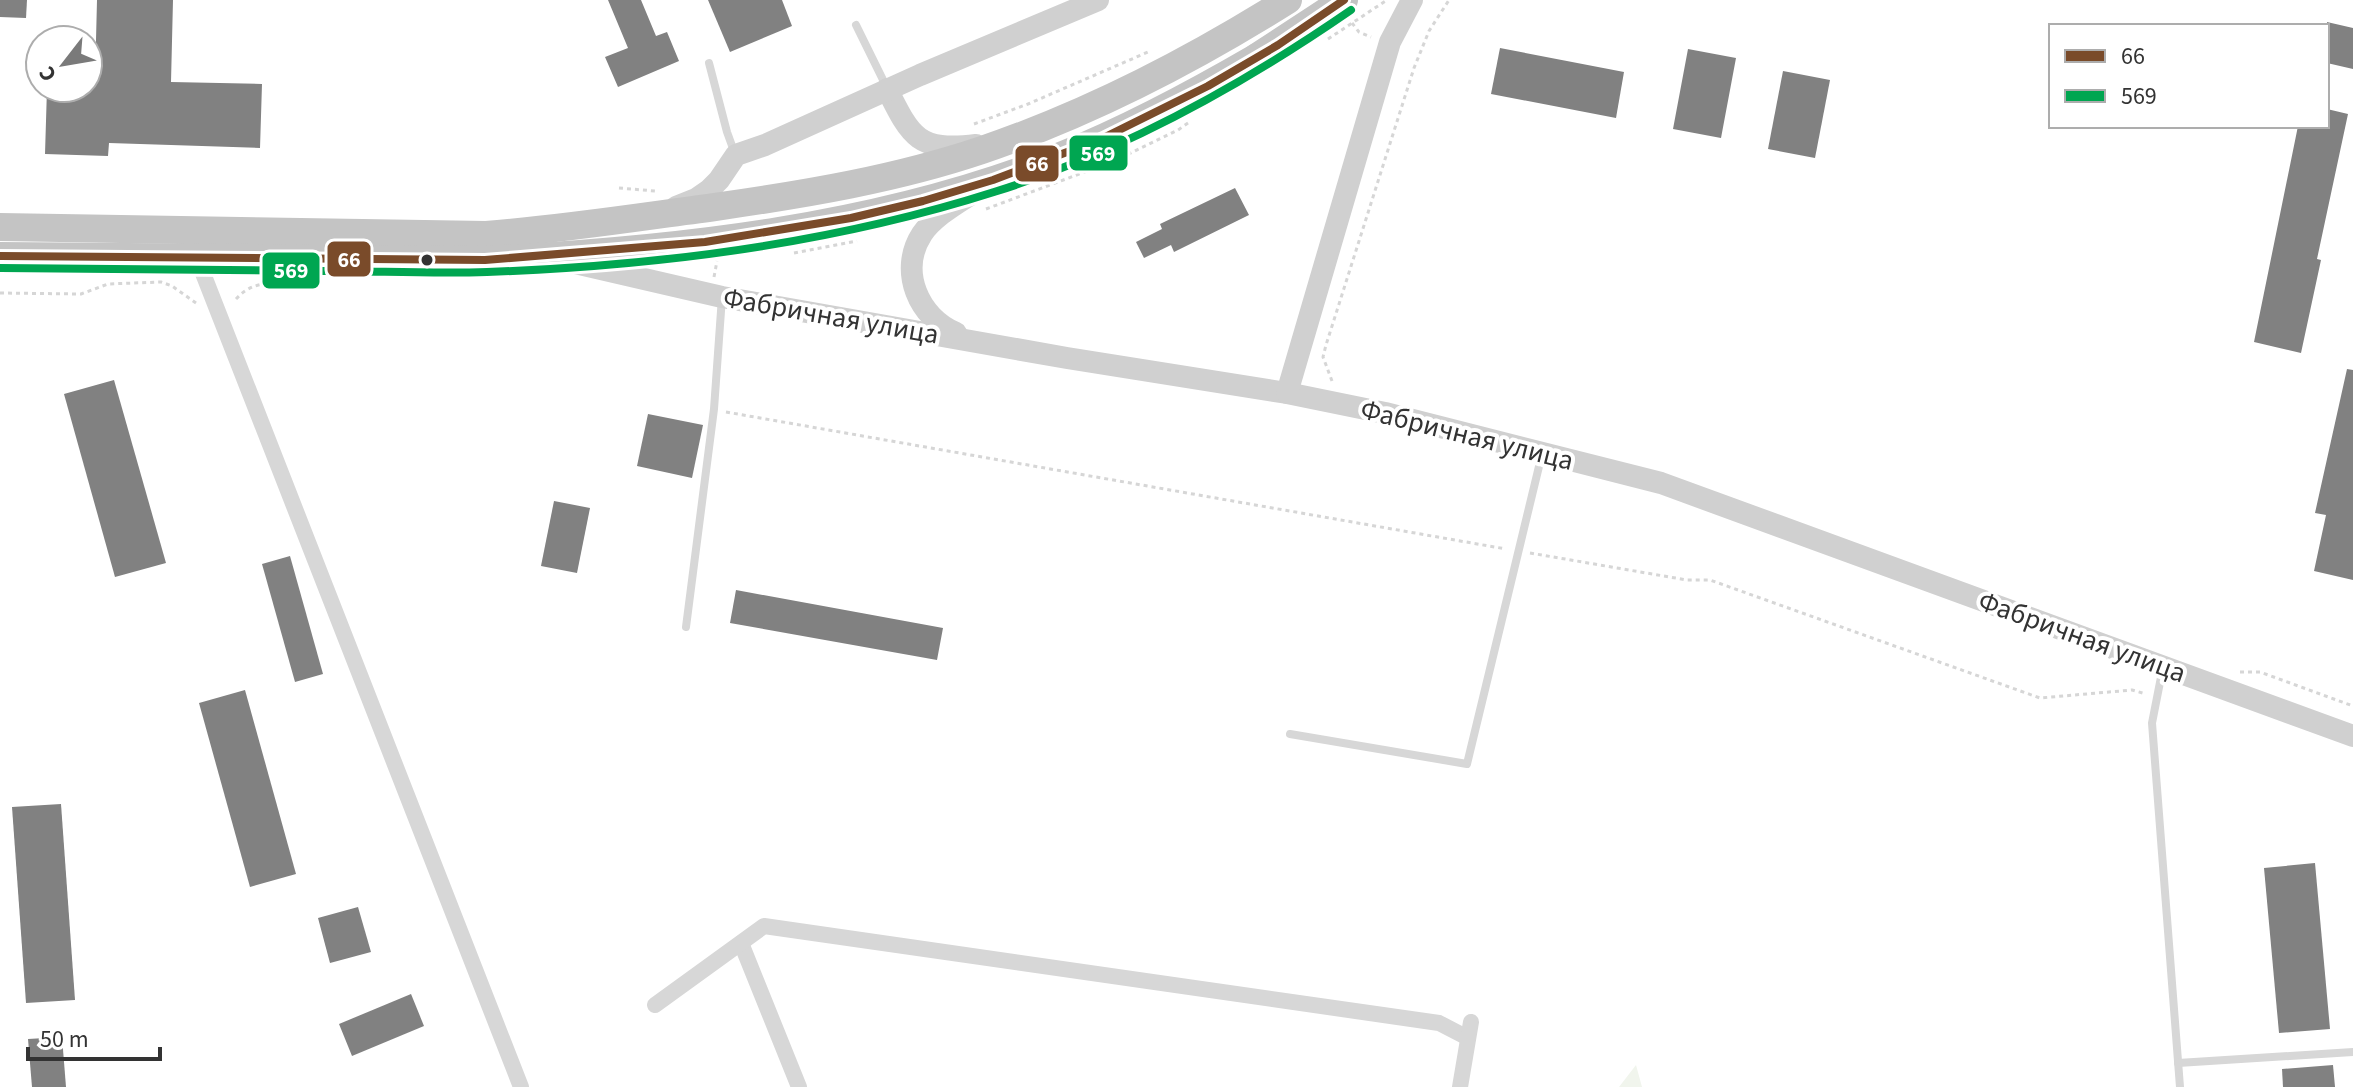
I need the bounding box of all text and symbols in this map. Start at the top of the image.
north arrow [24,24,104,104]
legend [2049,24,2329,128]
text: 66 [2121,39,2145,74]
text: С [31,60,65,88]
text: 569 [2121,79,2157,114]
line badge: 569 [1068,134,1129,172]
text: 569 [1081,138,1115,170]
line badge: 66 [1014,144,1060,183]
text: 66 [1025,148,1049,180]
line badge: 66 [326,240,372,278]
text: 66 [337,244,361,276]
line badge: 569 [261,251,321,290]
unlabelled marker [419,252,435,268]
text: 569 [274,255,308,287]
street label: Фабричная улица [720,277,942,355]
street label: Фабричная улица [1356,389,1578,481]
street label: Фабричная улица [1973,581,2191,693]
scale bar [28,1011,160,1061]
text: 50 m [40,1022,89,1057]

